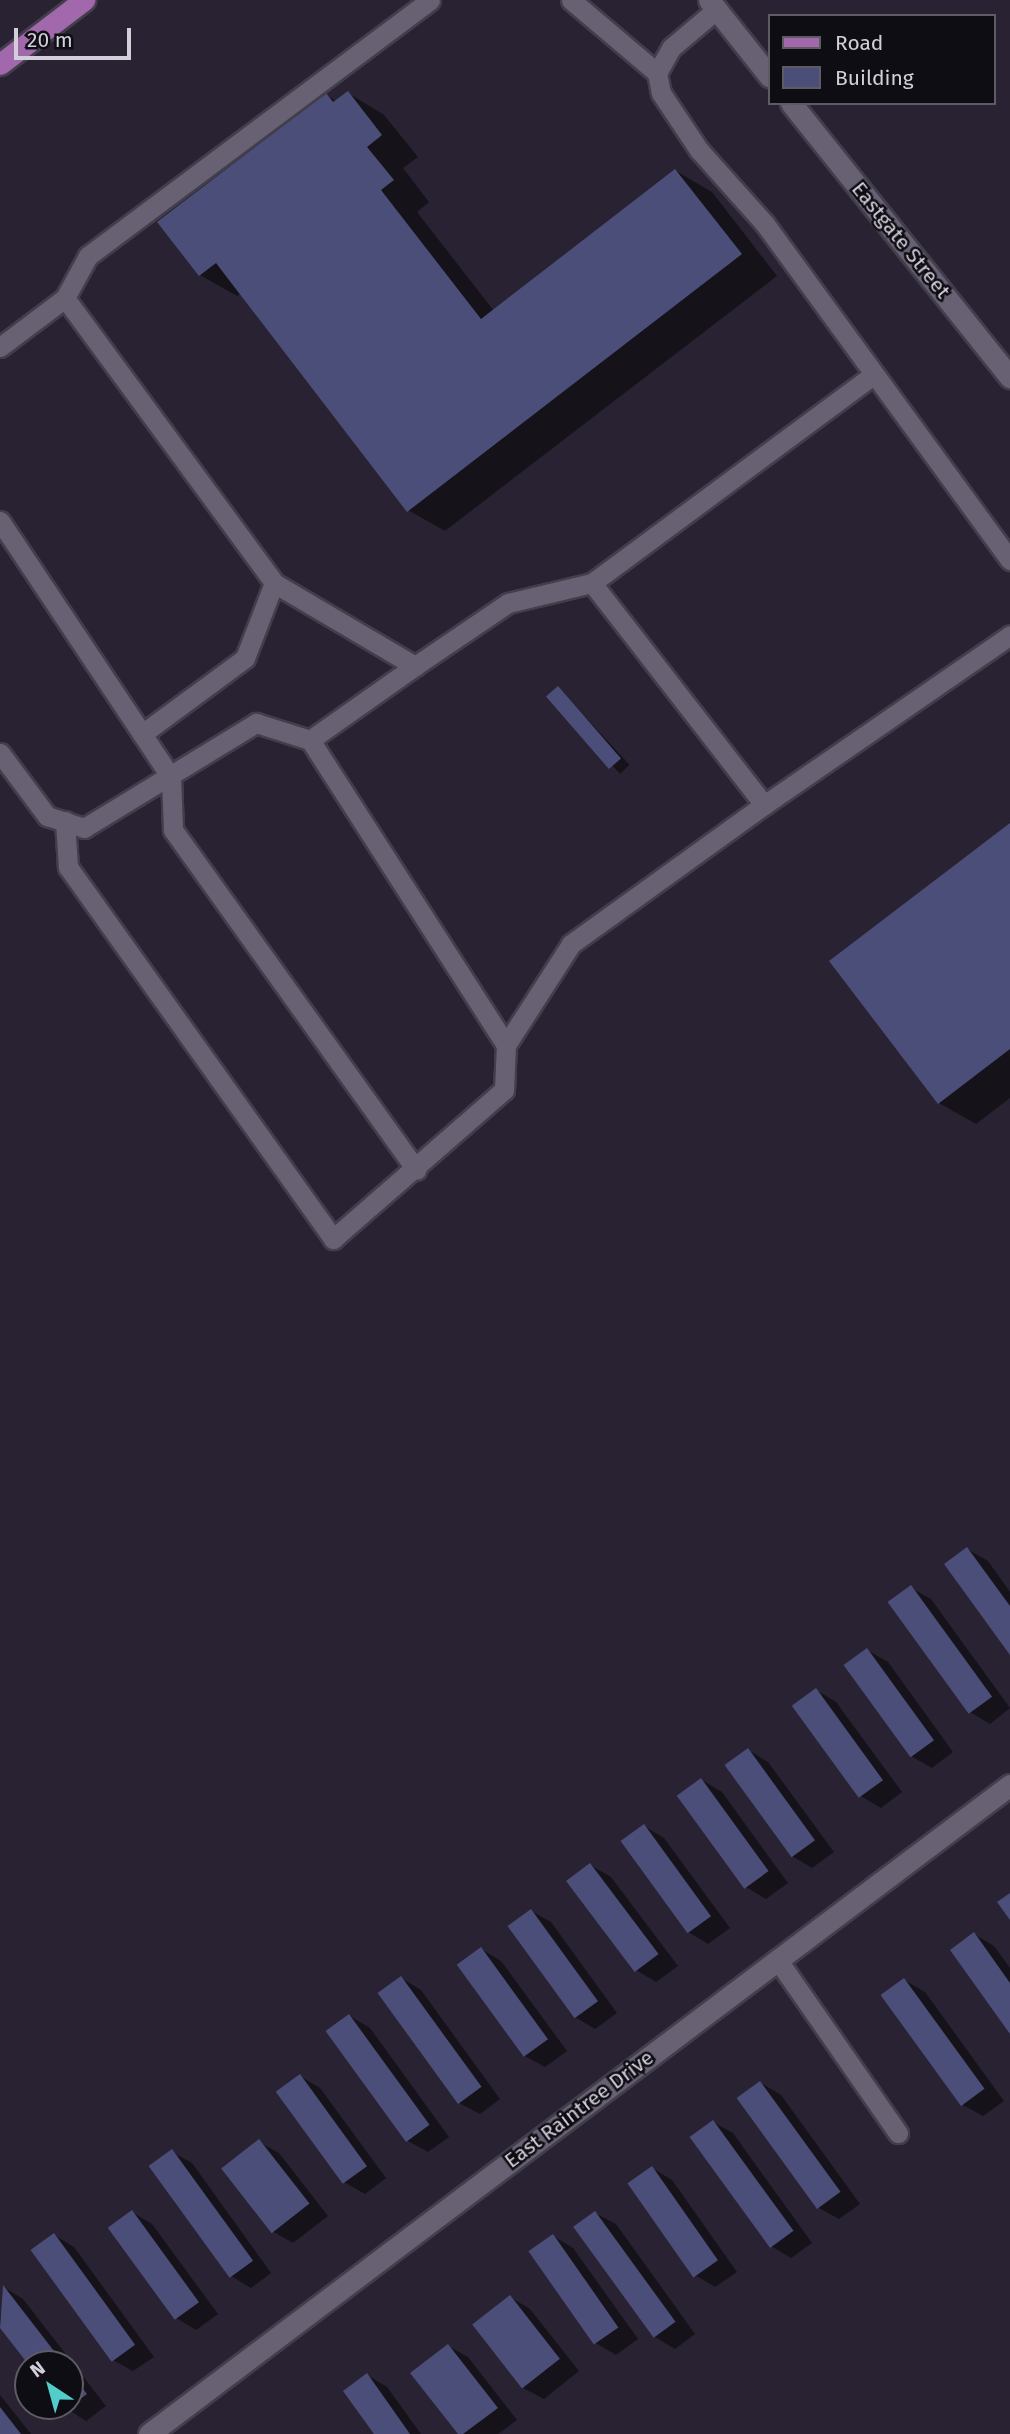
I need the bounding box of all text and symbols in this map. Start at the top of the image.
scale bar [18,14,135,58]
legend [768,14,996,105]
text: 20 m [27,27,73,53]
text: Road [835,30,883,56]
text: Building [835,65,914,91]
street label: Eastgate Street [846,177,956,303]
street label: East Raintree Drive [500,2045,658,2173]
north arrow [14,2350,84,2420]
text: N [26,2356,49,2382]

